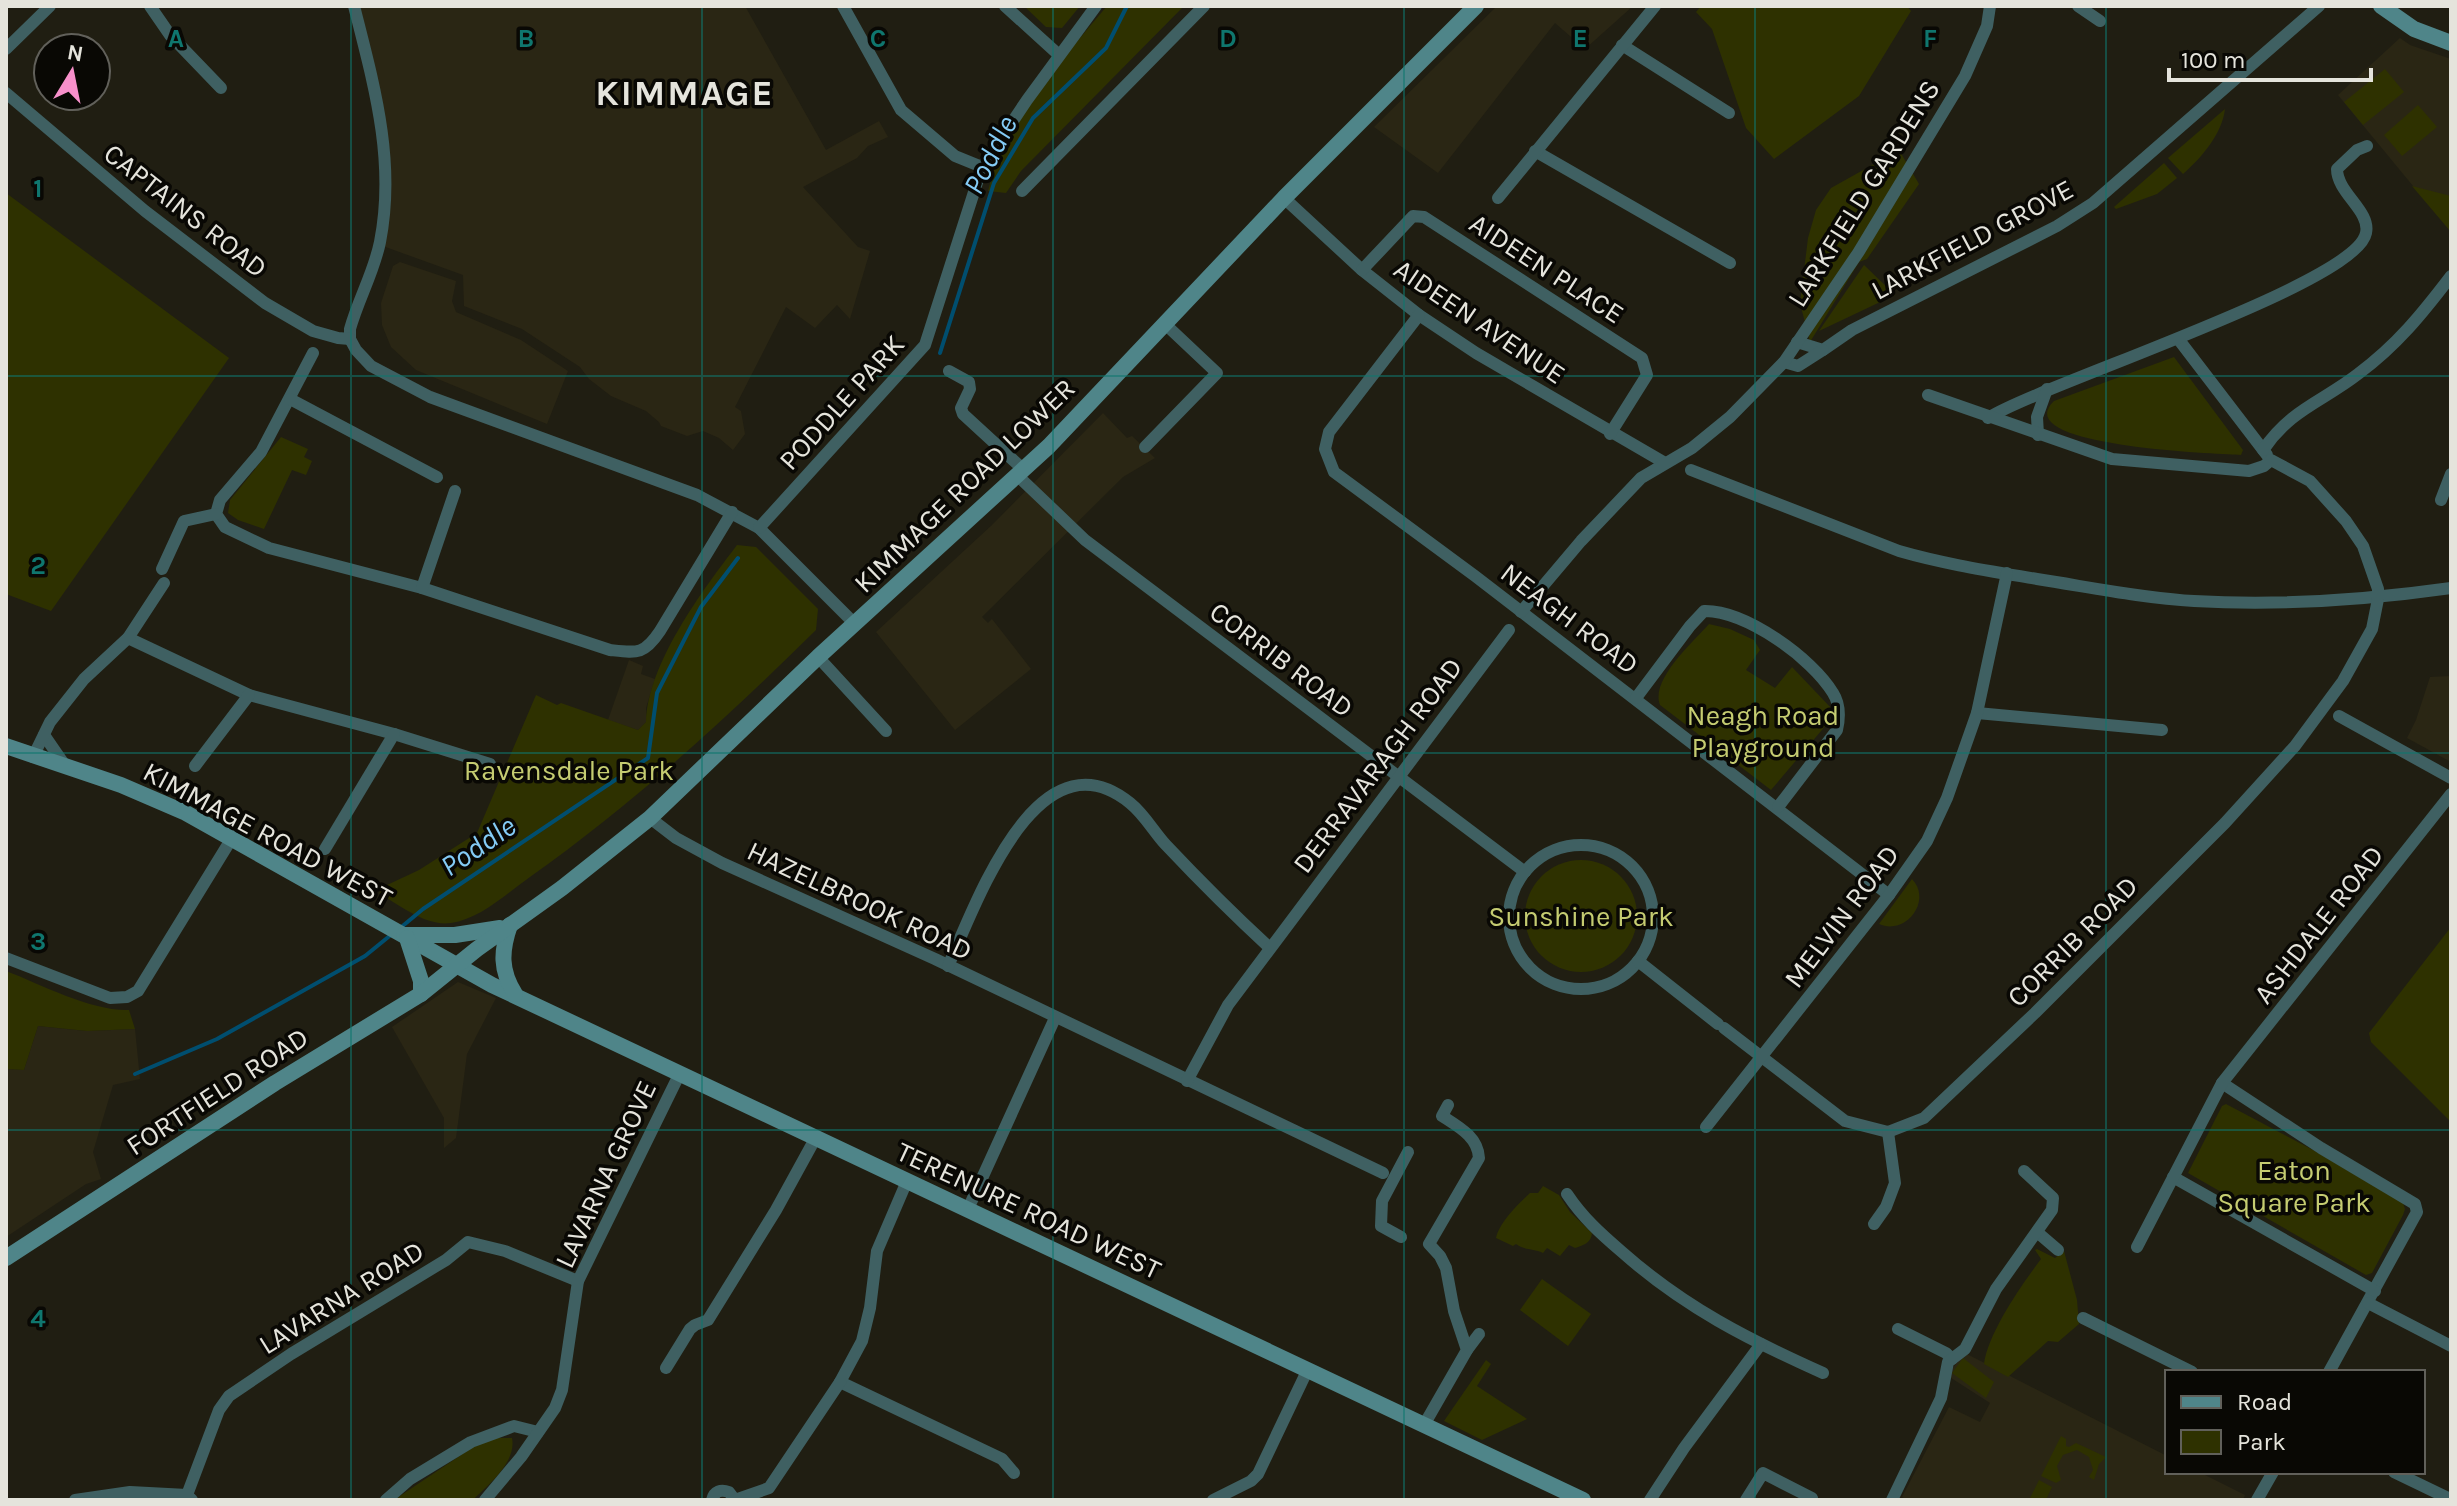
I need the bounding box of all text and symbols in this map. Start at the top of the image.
text: A [168,23,184,54]
text: B [518,23,534,54]
text: C [870,23,886,54]
text: D [1219,23,1237,54]
text: E [1572,23,1588,54]
text: F [1923,23,1937,54]
north arrow [32,32,112,112]
scale bar [2169,32,2371,82]
text: N [65,39,85,67]
text: 100 m [2181,46,2246,74]
district label: KIMMAGE [595,72,775,114]
street label: LARKFIELD GARDENS [1780,74,1947,313]
water label: Poddle [955,110,1025,200]
street label: CAPTAINS ROAD [97,136,274,284]
street label: LARKFIELD GROVE [1865,172,2079,307]
text: 1 [33,173,43,204]
street label: AIDEEN PLACE [1463,206,1630,331]
street label: AIDEEN AVENUE [1388,252,1572,391]
street label: PODDLE PARK [772,328,911,477]
street label: KIMMAGE ROAD LOWER [847,371,1082,599]
text: 2 [30,550,46,581]
street label: NEAGH ROAD [1494,556,1645,681]
street label: CORRIB ROAD [1203,595,1360,724]
street label: DERRAVARAGH ROAD [1286,651,1469,880]
park label: Neagh Road Playground [1687,699,1839,764]
park label: Ravensdale Park [464,754,674,787]
street label: KIMMAGE ROAD WEST [138,755,398,914]
water label: Poddle [433,808,523,884]
street label: HAZELBROOK ROAD [742,834,977,967]
street label: MELVIN ROAD [1777,838,1906,994]
street label: ASHDALE ROAD [2246,839,2390,1010]
street label: CORRIB ROAD [2000,869,2145,1014]
park label: Sunshine Park [1488,900,1674,933]
text: 3 [30,926,46,957]
street label: FORTFIELD ROAD [120,1020,314,1162]
street label: LAVARNA GROVE [548,1075,663,1273]
street label: TERENURE ROAD WEST [891,1135,1166,1286]
park label: Eaton Square Park [2217,1154,2371,1219]
street label: LAVARNA ROAD [253,1234,430,1361]
text: 4 [30,1303,46,1334]
legend [2165,1370,2425,1474]
text: Road [2237,1388,2292,1416]
text: Park [2237,1428,2286,1456]

